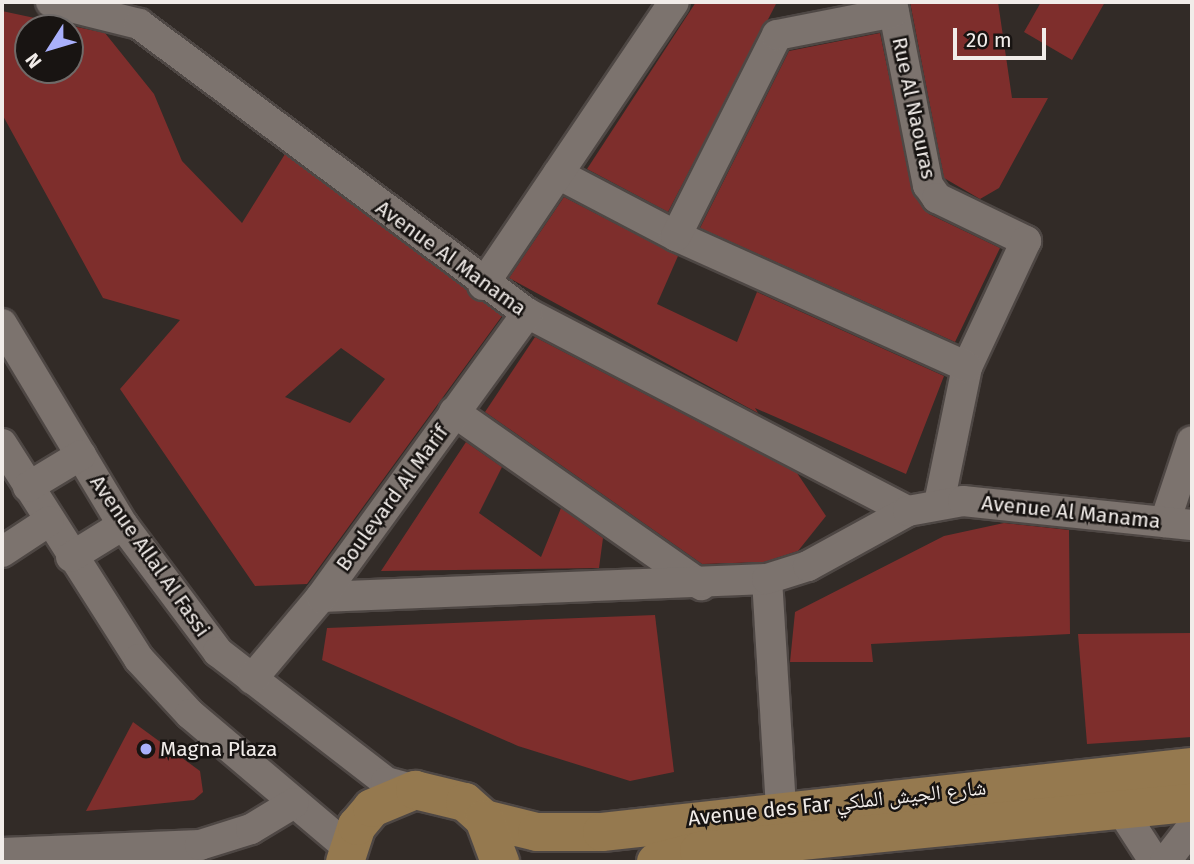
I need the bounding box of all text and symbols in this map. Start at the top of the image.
north arrow [14,14,84,84]
scale bar [956,14,1049,58]
text: 20 m [966,27,1012,53]
street label: Rue Al Naouras [887,35,941,181]
text: N [20,49,46,73]
street label: Avenue Al Manama [371,195,531,321]
street label: Boulevard Al Marif [331,420,453,576]
street label: Avenue Allal Al Fassi [85,470,215,642]
street label: Avenue Al Manama [980,490,1162,534]
place label: Magna Plaza [160,736,278,762]
marker: Magna Plaza [138,741,154,757]
street label: Avenue des Far شارع الجيش الملكي [687,775,987,831]

